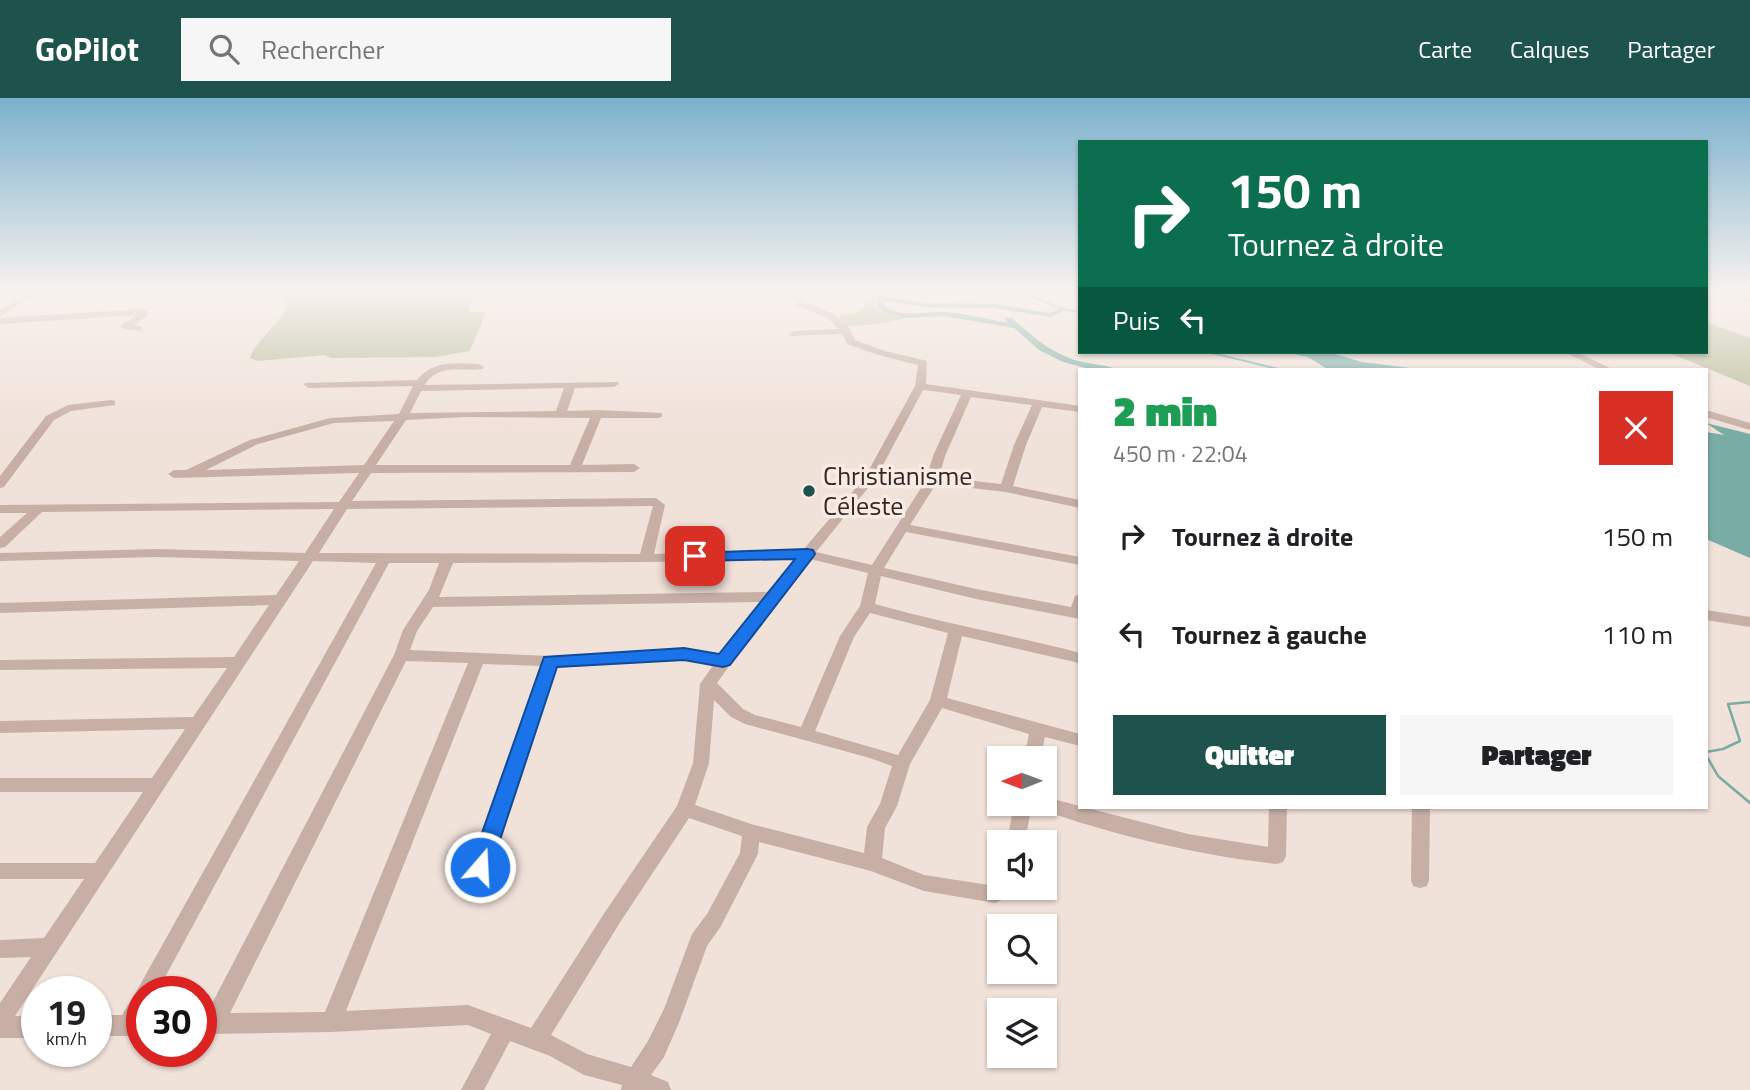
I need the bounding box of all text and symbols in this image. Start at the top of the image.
search box [181,18,671,81]
text: GoPilot [35,24,139,74]
icon: search [205,30,243,68]
text: Rechercher [261,30,384,69]
text: Carte [1418,31,1472,67]
text: Calques [1510,31,1589,67]
text: Partager [1627,31,1715,67]
text: 150 m [1228,152,1362,227]
icon: right [1113,168,1204,259]
text: Tournez à droite [1228,220,1444,268]
text: Puis [1113,301,1160,340]
icon: left [1174,301,1212,339]
text: 2 min [1113,378,1217,442]
button: close [1599,391,1673,465]
text: 450 m · 22:04 [1113,436,1248,471]
place label: Christianisme Céleste [823,456,972,525]
marker: Christianisme Céleste [801,483,817,499]
icon: right [1113,517,1151,555]
text: Tournez à droite [1172,517,1353,556]
text: 150 m [1602,517,1673,556]
pin [665,526,725,586]
icon: arrive [676,537,714,575]
icon: left [1113,615,1151,653]
text: Tournez à gauche [1172,615,1367,654]
text: 110 m [1602,615,1673,654]
button: Quitter [1113,715,1386,795]
button: Partager [1400,715,1673,795]
north arrow [987,746,1057,816]
map controls [987,746,1057,1068]
position arrow [443,830,517,904]
button: sound [987,830,1057,900]
button: search [987,914,1057,984]
speed limit sign: 30 [126,976,217,1067]
text: 19 [47,985,86,1039]
button: layers [987,998,1057,1068]
text: km/h [46,1025,87,1052]

